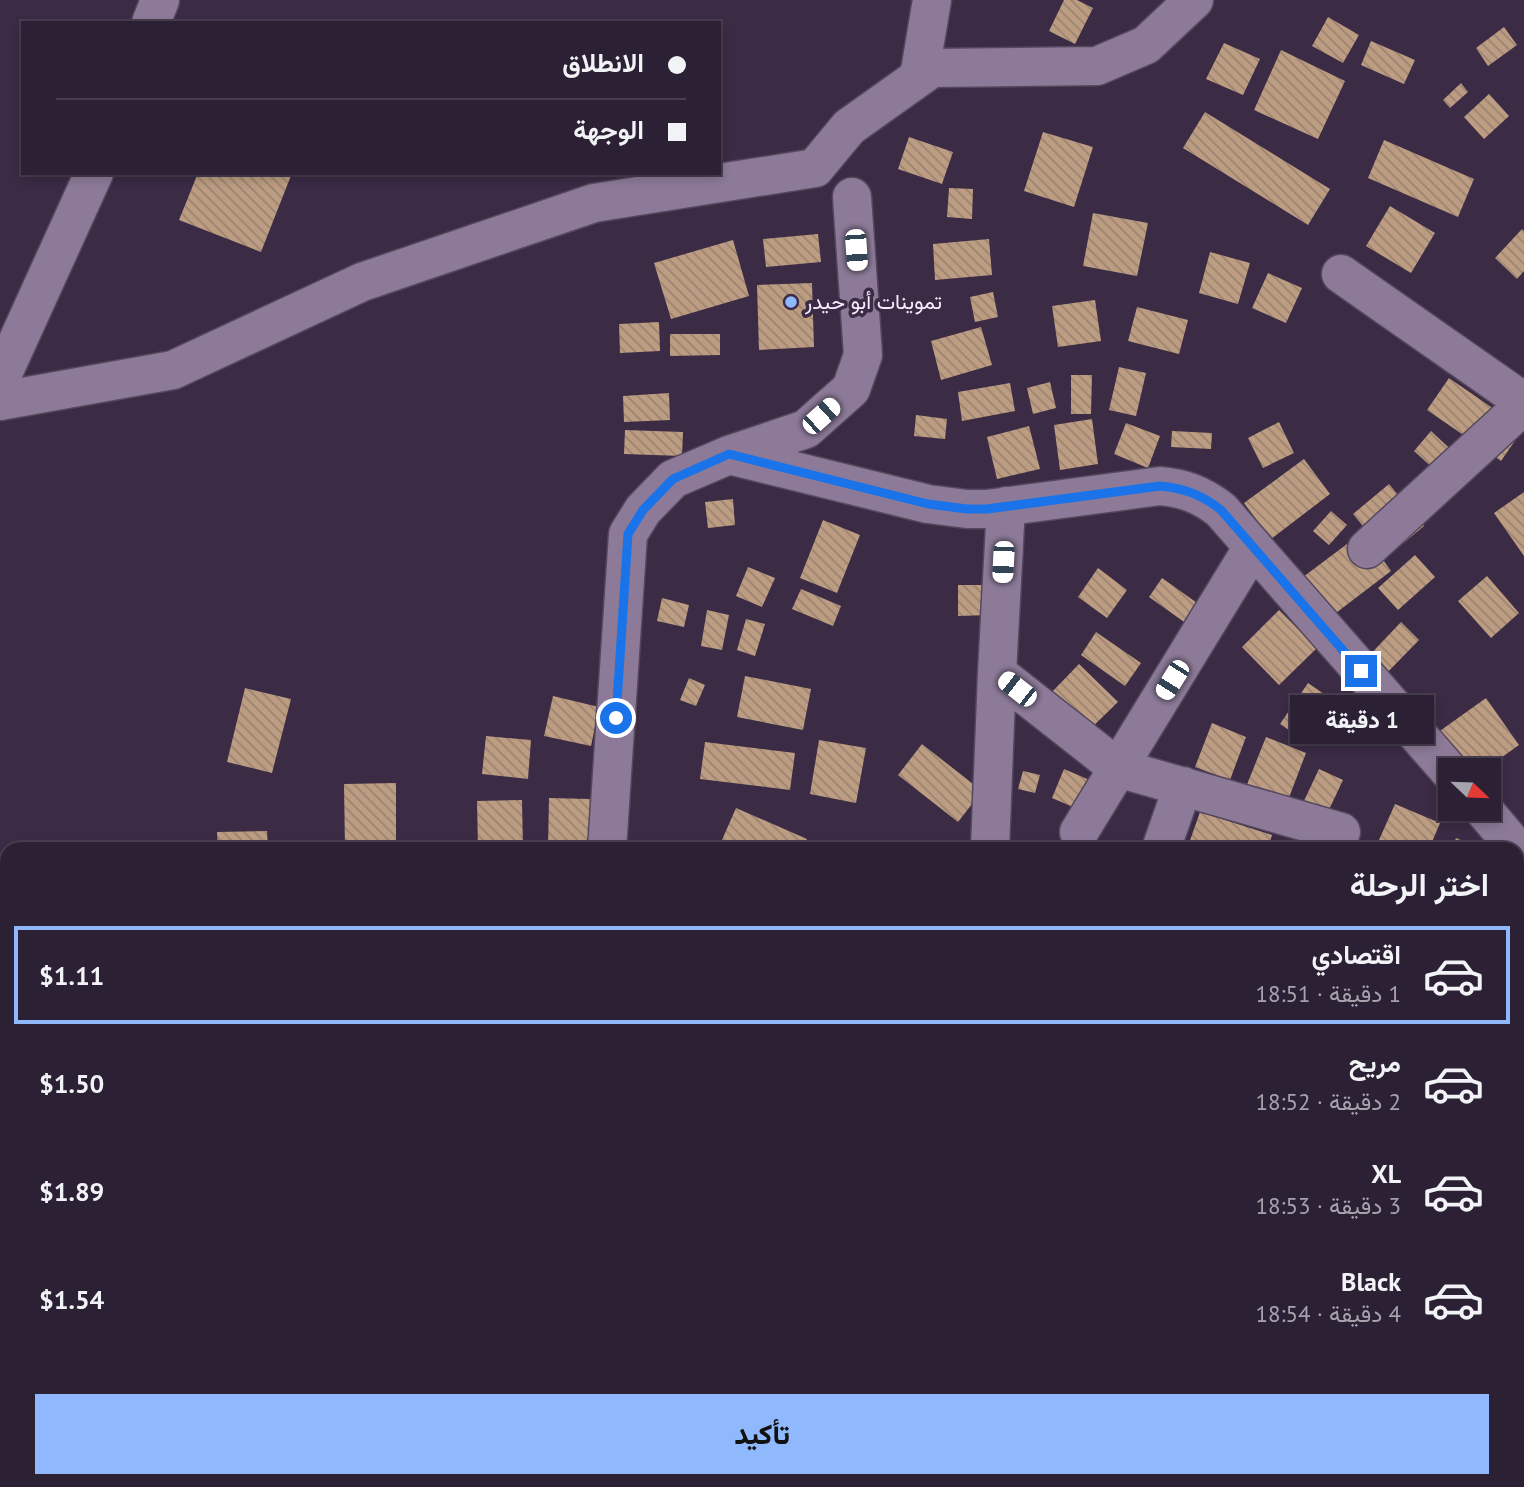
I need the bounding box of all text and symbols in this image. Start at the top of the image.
text: الانطلاق [562,46,644,79]
text: الوجهة [573,113,644,146]
car [845,228,868,272]
place label: تموينات أبو حيدر [804,288,942,315]
marker: تموينات أبو حيدر [783,294,799,310]
car [799,394,844,438]
car [992,540,1015,584]
route end [1345,655,1377,687]
car [1152,657,1193,703]
car [994,668,1041,710]
callout: 1 دقيقة [1289,696,1433,744]
route start [600,702,632,734]
text: 1 دقيقة [1325,705,1399,734]
north arrow [1438,758,1502,821]
map controls [1438,758,1501,821]
text: اختر الرحلة [1350,863,1489,905]
text: اقتصادي [1312,938,1401,971]
icon: car [1422,944,1485,1007]
text: $1.11 [39,959,104,992]
text: 1 دقيقة · 18:51 [1255,979,1401,1008]
text: مريح [1349,1046,1401,1079]
icon: car [1422,1052,1485,1115]
text: $1.50 [39,1067,104,1100]
text: 2 دقيقة · 18:52 [1255,1087,1401,1116]
text: XL [1371,1157,1401,1190]
icon: car [1422,1160,1485,1223]
text: $1.89 [39,1175,104,1208]
text: 3 دقيقة · 18:53 [1255,1191,1401,1220]
text: Black [1341,1265,1401,1298]
icon: car [1422,1268,1485,1331]
text: $1.54 [39,1283,104,1316]
text: 4 دقيقة · 18:54 [1255,1299,1401,1328]
button: تأكيد [35,1394,1489,1474]

